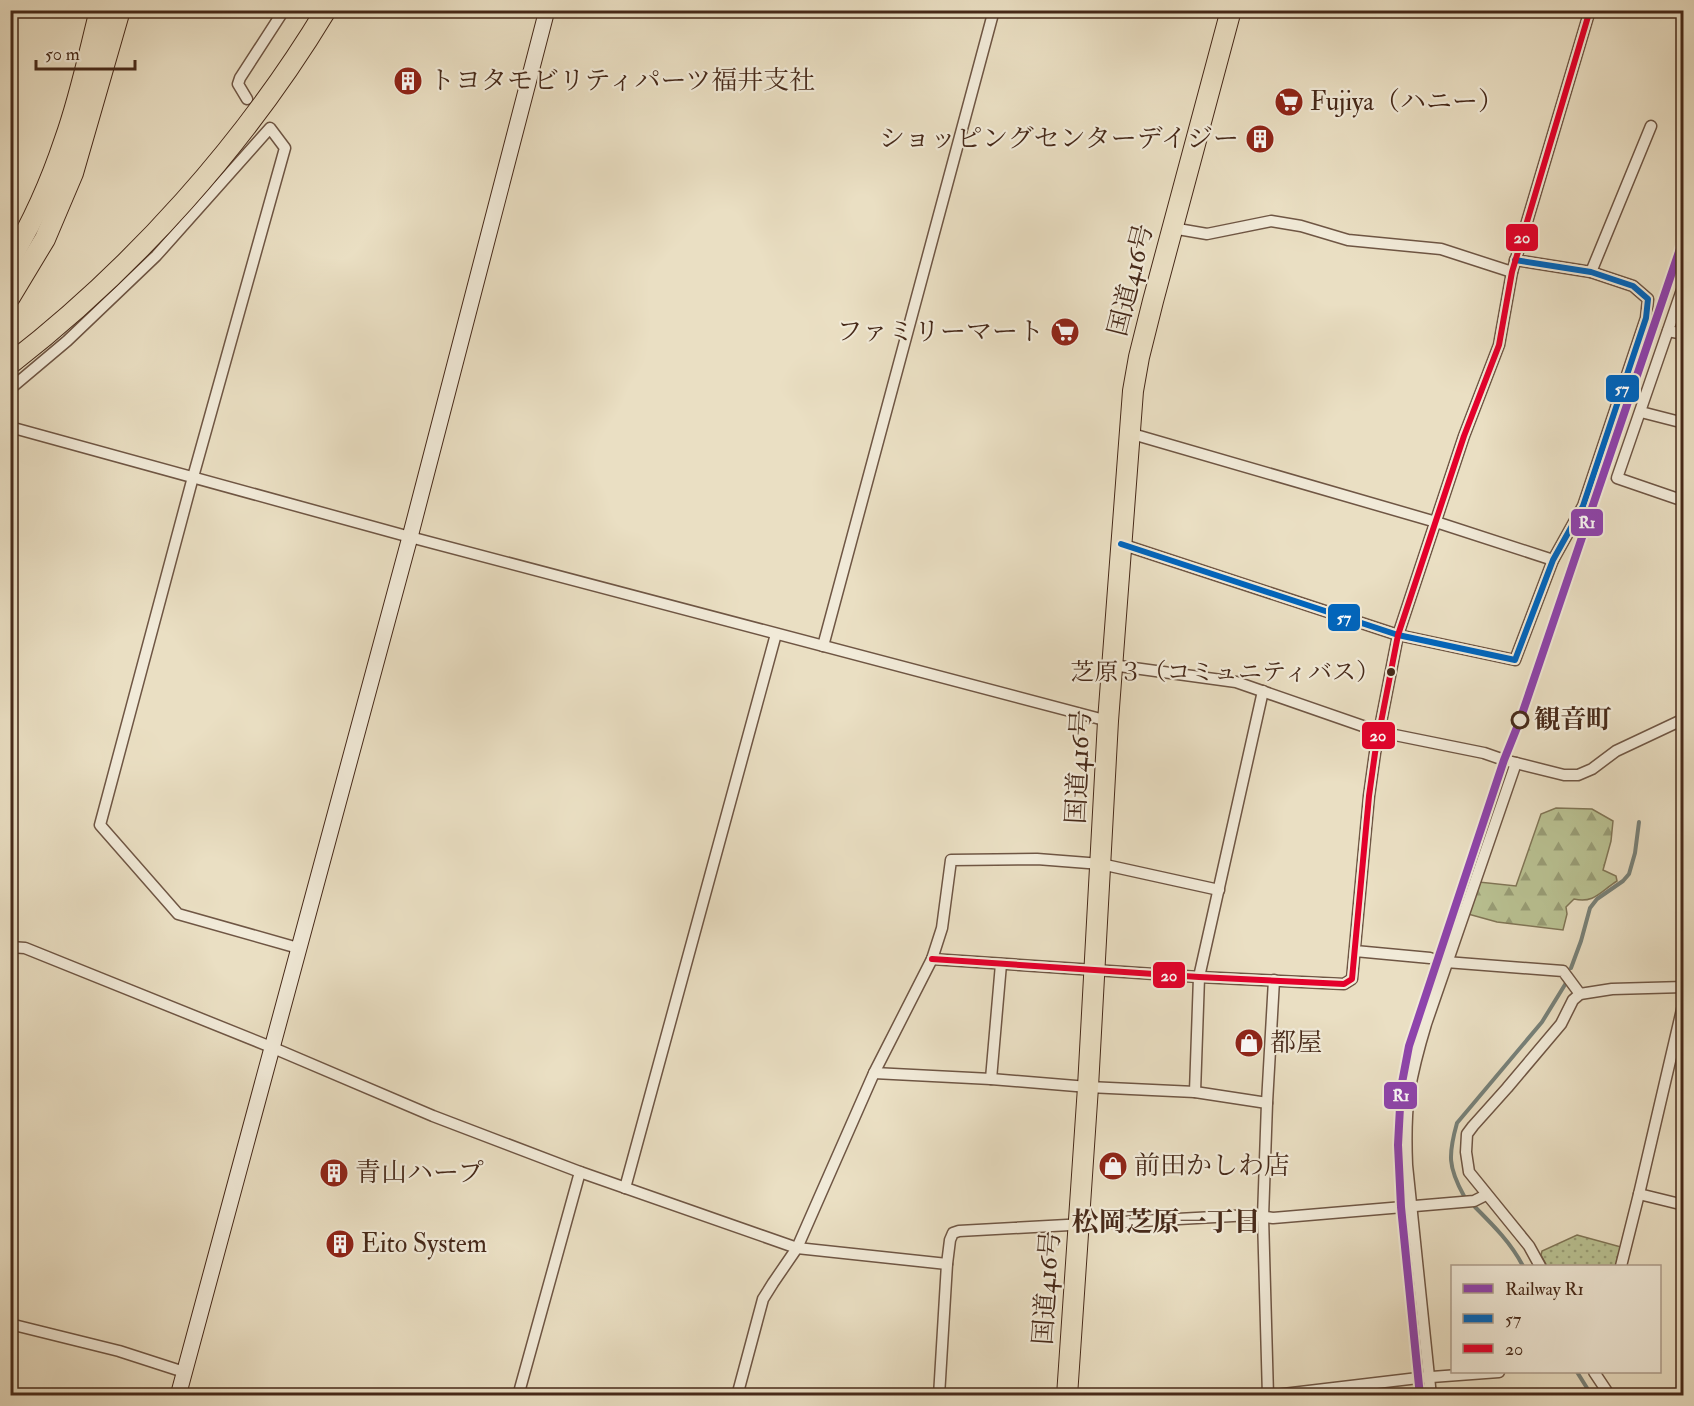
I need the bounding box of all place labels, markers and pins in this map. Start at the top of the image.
building icon: トヨタモビリティパーツ福井支社 [392,65,424,97]
place label: トヨタモビリティパーツ福井支社 [429,65,815,97]
supermarket icon: Fujiya（ハニー） [1273,86,1305,118]
place label: Fujiya（ハニー） [1310,86,1504,118]
place label: ショッピングセンターデイジー [879,123,1239,155]
building icon: ショッピングセンターデイジー [1244,123,1276,155]
place label: ファミリーマート [837,316,1044,348]
supermarket icon: ファミリーマート [1049,316,1081,348]
place label: 芝原３（コミュニティバス） [1070,657,1380,688]
marker: 芝原３（コミュニティバス） [1385,666,1397,678]
place label: 観音町 [1534,704,1612,736]
marker: 観音町 [1511,711,1529,729]
shop icon: 都屋 [1233,1027,1265,1059]
place label: 都屋 [1270,1027,1322,1059]
shop icon: 前田かしわ店 [1097,1150,1129,1182]
place label: 前田かしわ店 [1134,1150,1290,1182]
building icon: 青山ハープ [318,1157,350,1189]
place label: 青山ハープ [355,1157,484,1189]
building icon: Eito System [324,1228,356,1260]
place label: Eito System [361,1228,487,1260]

